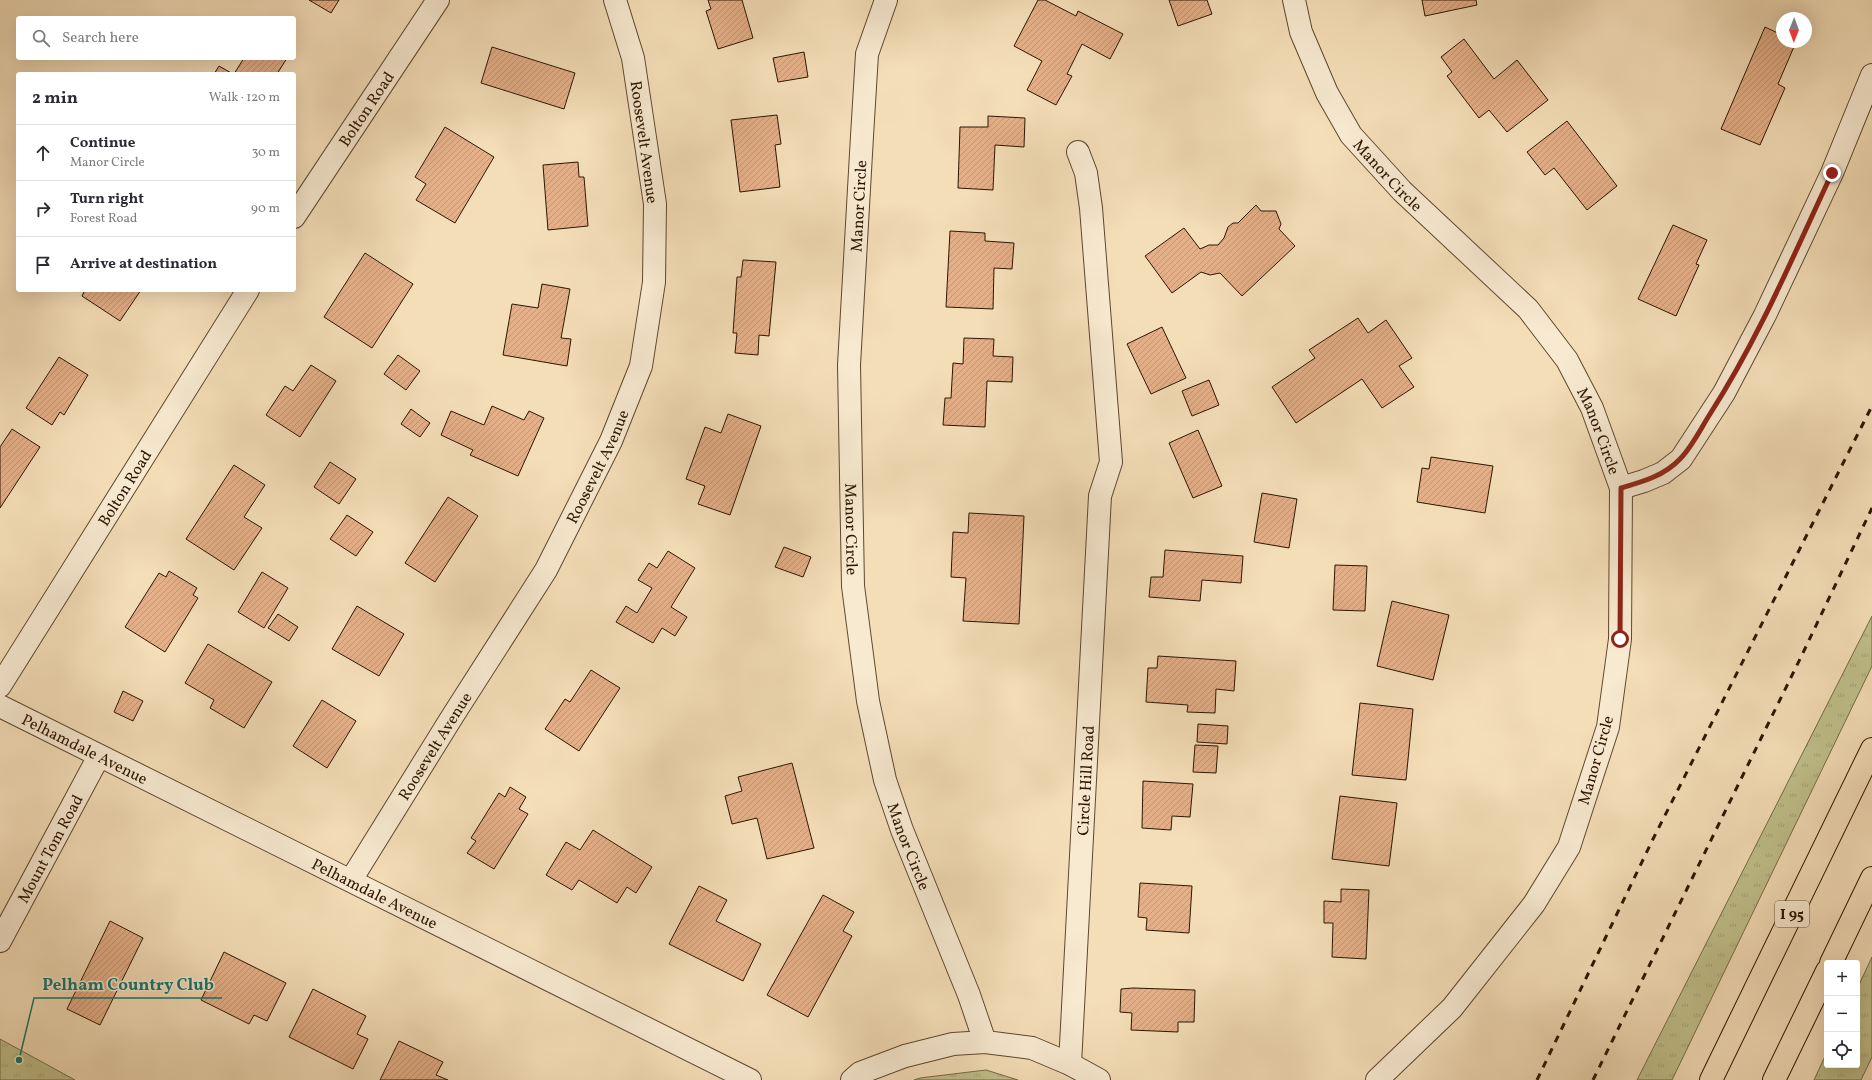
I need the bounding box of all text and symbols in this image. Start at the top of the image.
north arrow [1776,12,1812,48]
search box [16,16,296,60]
icon: search [30,27,52,49]
text: Search here [62,28,139,49]
street label: Bolton Road [335,68,400,152]
street label: Roosevelt Avenue [624,79,663,205]
text: 2 min [32,87,78,110]
text: Walk · 120 m [209,89,280,107]
text: Continue [70,133,135,154]
street label: Manor Circle [1347,135,1426,217]
icon: ahead [32,142,54,164]
text: 30 m [252,144,280,162]
text: Manor Circle [70,154,145,172]
street label: Manor Circle [847,160,873,253]
route end [1823,164,1841,182]
text: Turn right [70,189,144,210]
icon: right [32,198,54,220]
text: 90 m [251,200,280,218]
text: Forest Road [70,210,137,228]
icon: arrive [32,254,54,276]
text: Arrive at destination [70,254,217,275]
street label: Manor Circle [1570,384,1624,478]
street label: Roosevelt Avenue [562,407,635,528]
street label: Bolton Road [94,446,158,531]
street label: Manor Circle [838,483,862,575]
route start [1611,630,1629,648]
street label: Roosevelt Avenue [394,688,478,805]
street label: Pelhamdale Avenue [17,710,151,791]
street label: Manor Circle [1574,713,1620,808]
street label: Circle Hill Road [1073,725,1101,836]
street label: Mount Tom Road [13,791,89,908]
street label: Manor Circle [881,800,934,894]
street label: Pelhamdale Avenue [307,854,441,935]
road number: I 95 [1775,901,1809,927]
map controls [1824,960,1860,1068]
button: + [1824,960,1860,996]
callout: Pelham Country Club [34,969,222,998]
text: Pelham Country Club [42,974,214,997]
button: − [1824,996,1860,1032]
button: locate [1824,1032,1860,1068]

